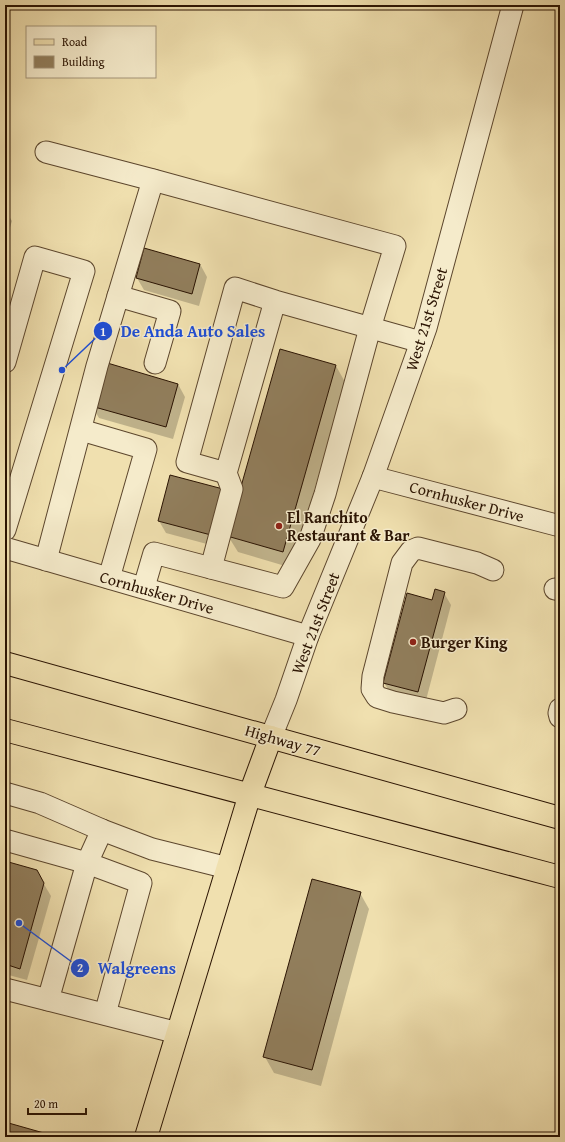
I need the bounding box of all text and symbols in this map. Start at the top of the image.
legend [26,26,156,78]
text: Road [62,33,88,50]
text: Building [62,53,105,70]
street label: West 21st Street [399,264,453,374]
callout: De Anda Auto Sales [93,317,274,346]
text: De Anda Auto Sales [121,318,265,343]
text: 1 [100,323,106,340]
street label: Cornhusker Drive [407,474,527,528]
place label: El Ranchito Restaurant & Bar [287,505,410,547]
marker: El Ranchito Restaurant & Bar [274,521,284,531]
street label: Cornhusker Drive [97,564,217,620]
street label: West 21st Street [285,568,346,677]
place label: Burger King [421,630,508,654]
marker: Burger King [408,637,418,647]
street label: Highway 77 [242,718,324,762]
callout: Walgreens [70,953,184,982]
text: Walgreens [98,955,176,980]
text: 2 [77,959,83,976]
scale bar [28,1090,86,1116]
text: 20 m [34,1095,58,1112]

